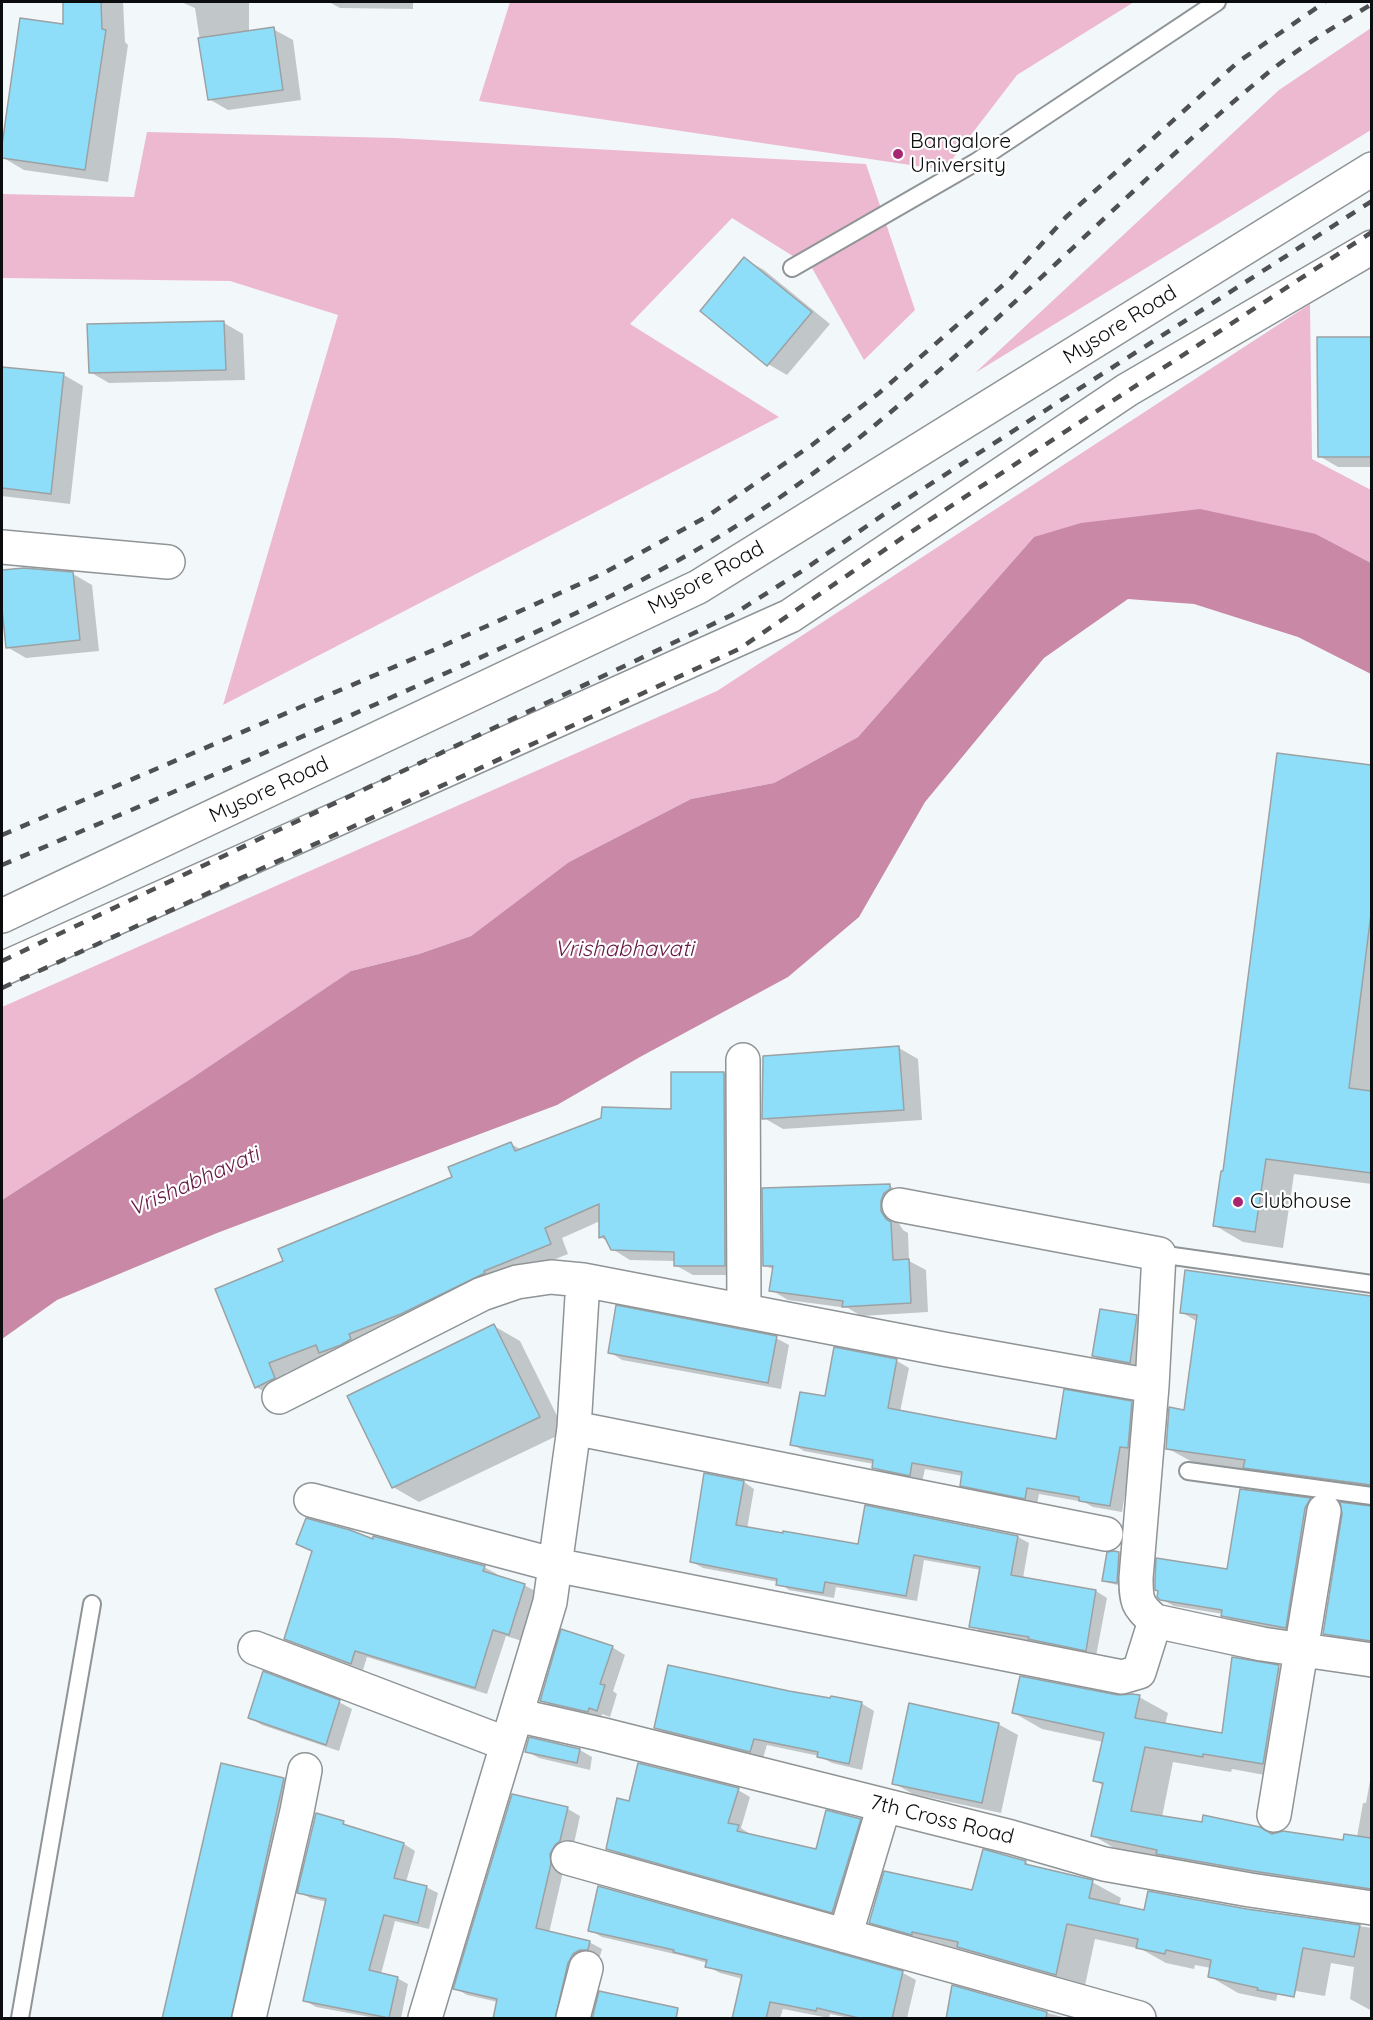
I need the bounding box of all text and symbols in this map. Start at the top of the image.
place label: Bangalore University [910,129,1011,179]
marker: Bangalore University [891,147,905,161]
street label: Mysore Road [1059,280,1181,370]
street label: Mysore Road [644,536,768,620]
street label: Mysore Road [205,751,333,829]
water label: Vrishabhavati [554,936,694,962]
water label: Vrishabhavati [125,1142,263,1222]
place label: Clubhouse [1250,1189,1351,1215]
marker: Clubhouse [1231,1195,1245,1209]
street label: 7th Cross Road [868,1790,1016,1850]

